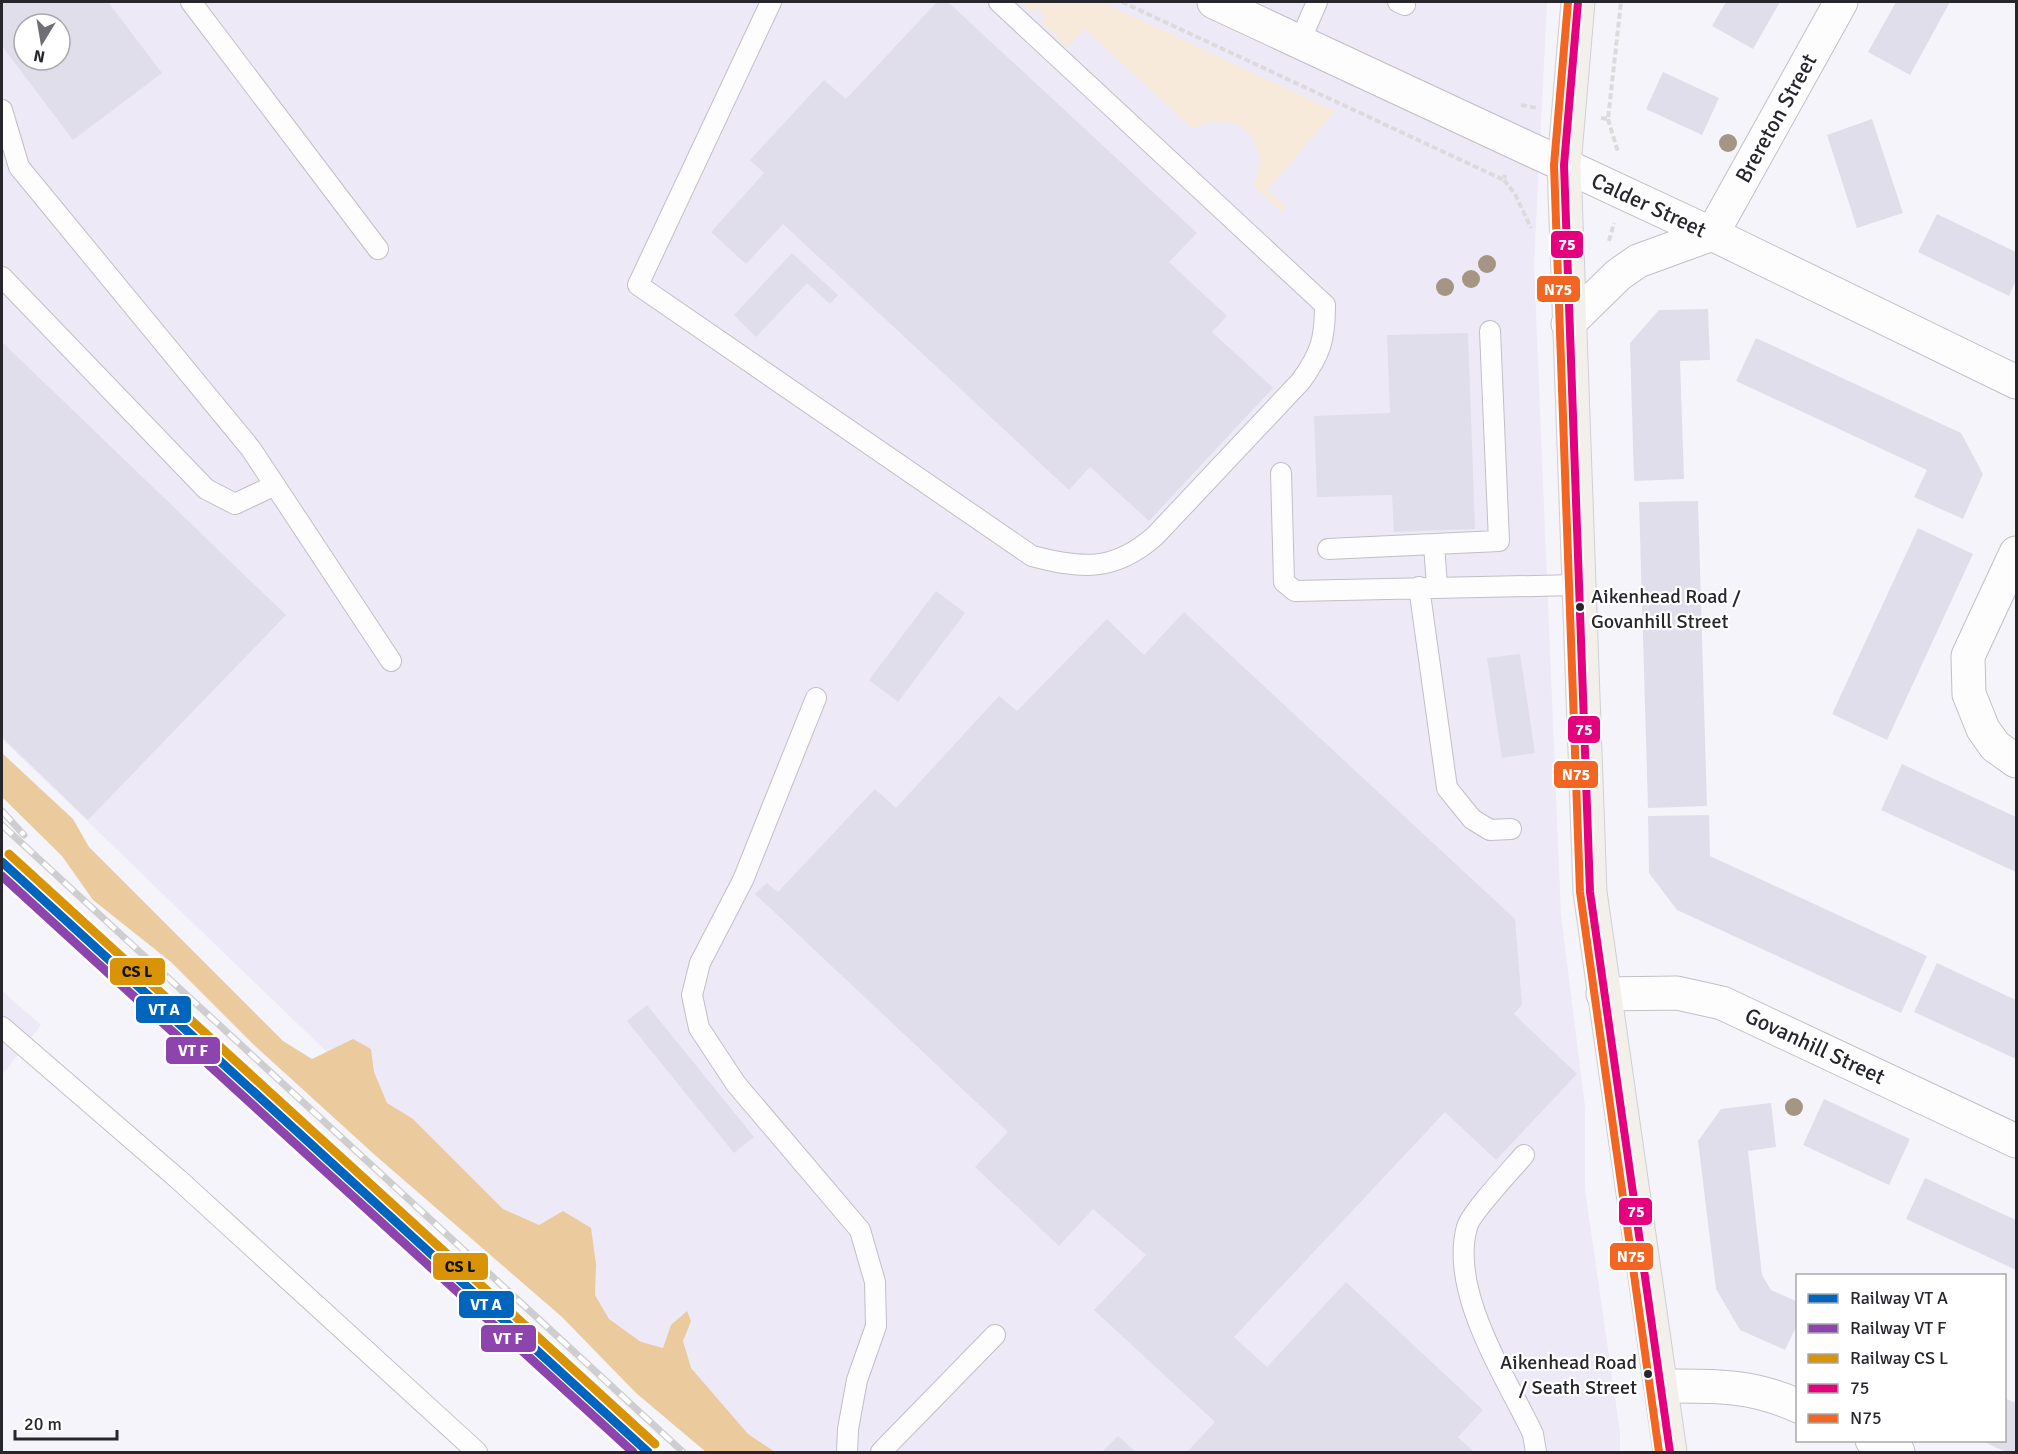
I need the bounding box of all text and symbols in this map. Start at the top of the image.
north arrow [12,12,72,72]
text: N [32,45,47,67]
street label: Brereton Street [1729,48,1823,187]
street label: Calder Street [1587,167,1711,243]
line badge: 75 [1550,230,1584,259]
text: 75 [1558,235,1576,255]
line badge: N75 [1536,275,1581,303]
text: N75 [1544,280,1572,300]
place label: Aikenhead Road / Govanhill Street [1591,584,1741,634]
marker: Aikenhead Road / Govanhill Street [1574,601,1586,613]
line badge: 75 [1567,715,1601,744]
text: 75 [1575,720,1593,740]
line badge: N75 [1553,760,1599,789]
text: N75 [1562,765,1590,785]
line badge: CS L [109,957,166,986]
text: CS L [122,962,153,982]
line badge: VT A [135,995,192,1024]
text: VT A [148,1000,181,1020]
street label: Govanhill Street [1741,1002,1890,1090]
line badge: VT F [165,1036,221,1065]
text: VT F [178,1041,208,1061]
line badge: 75 [1618,1197,1653,1226]
text: 75 [1627,1202,1645,1222]
line badge: N75 [1609,1242,1654,1271]
text: N75 [1617,1247,1645,1267]
line badge: CS L [432,1252,489,1281]
text: CS L [445,1257,476,1277]
legend [1796,1274,2006,1442]
text: Railway VT A [1850,1287,1948,1309]
line badge: VT A [458,1290,515,1319]
text: VT A [470,1295,503,1315]
text: Railway VT F [1850,1317,1947,1339]
line badge: VT F [480,1324,537,1353]
text: VT F [493,1329,523,1349]
text: Railway CS L [1850,1347,1948,1369]
place label: Aikenhead Road / Seath Street [1500,1350,1637,1400]
marker: Aikenhead Road / Seath Street [1642,1368,1654,1380]
text: 75 [1850,1377,1869,1399]
scale bar [15,1403,117,1441]
text: N75 [1850,1407,1882,1429]
text: 20 m [24,1413,62,1435]

